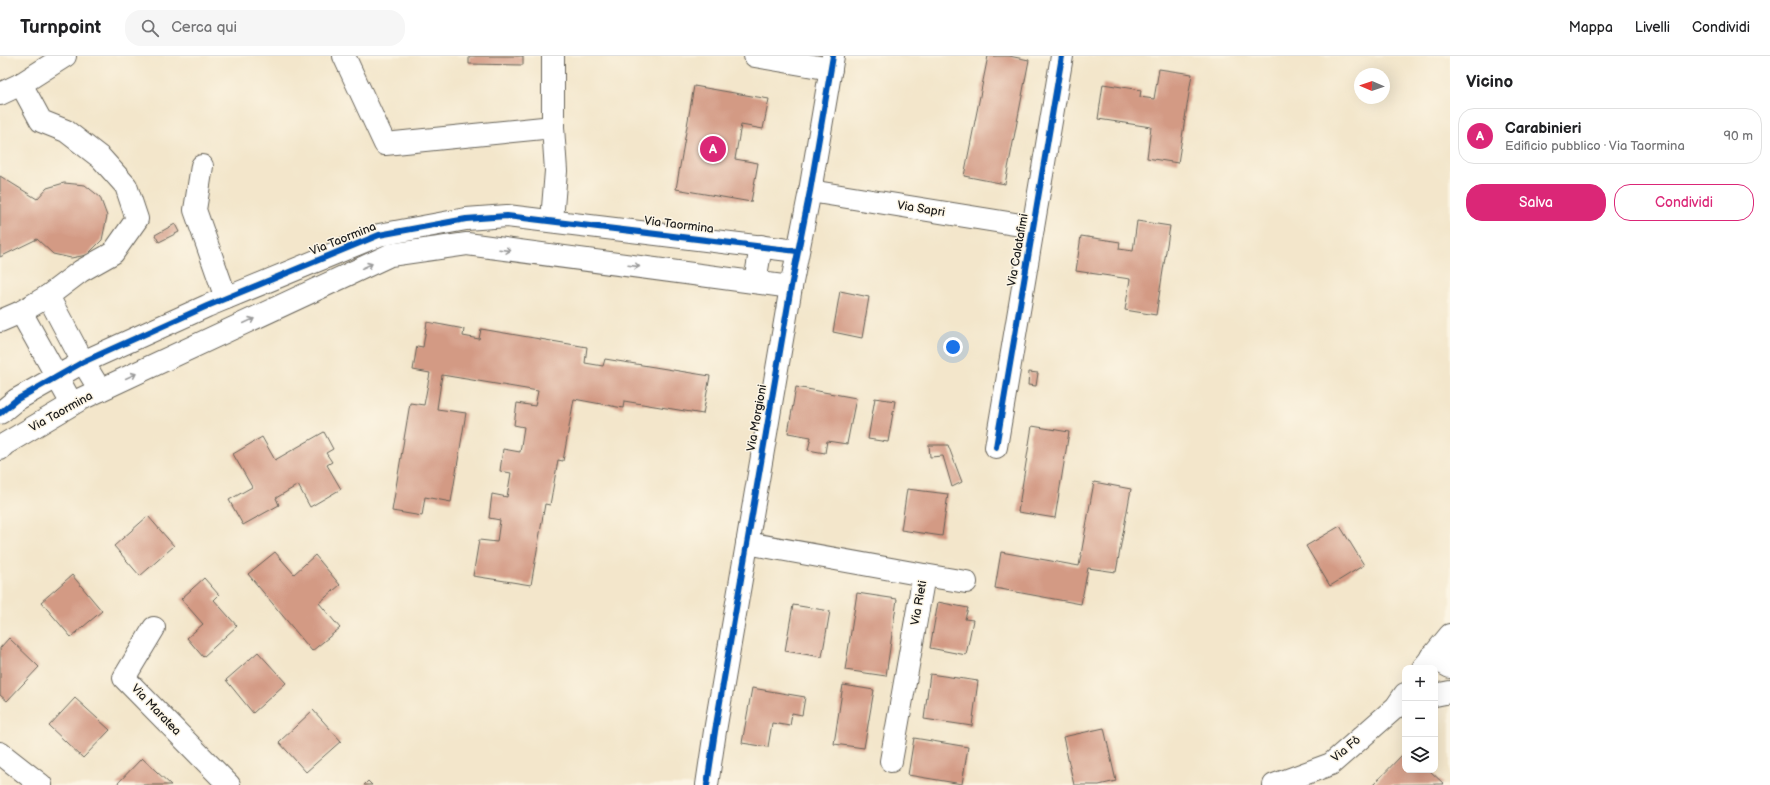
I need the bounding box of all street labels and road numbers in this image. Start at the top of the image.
street label: Via Sapri [896,198,946,220]
street label: Via Calatafimi [1004,212,1032,288]
street label: Via Taormina [643,213,715,237]
street label: Via Taormina [308,219,378,259]
street label: Via Morgioni [744,383,770,453]
street label: Via Taormina [27,388,95,436]
street label: Via Rieti [908,579,930,627]
street label: Via Maratea [128,681,184,739]
street label: Via Fò [1328,732,1364,766]

